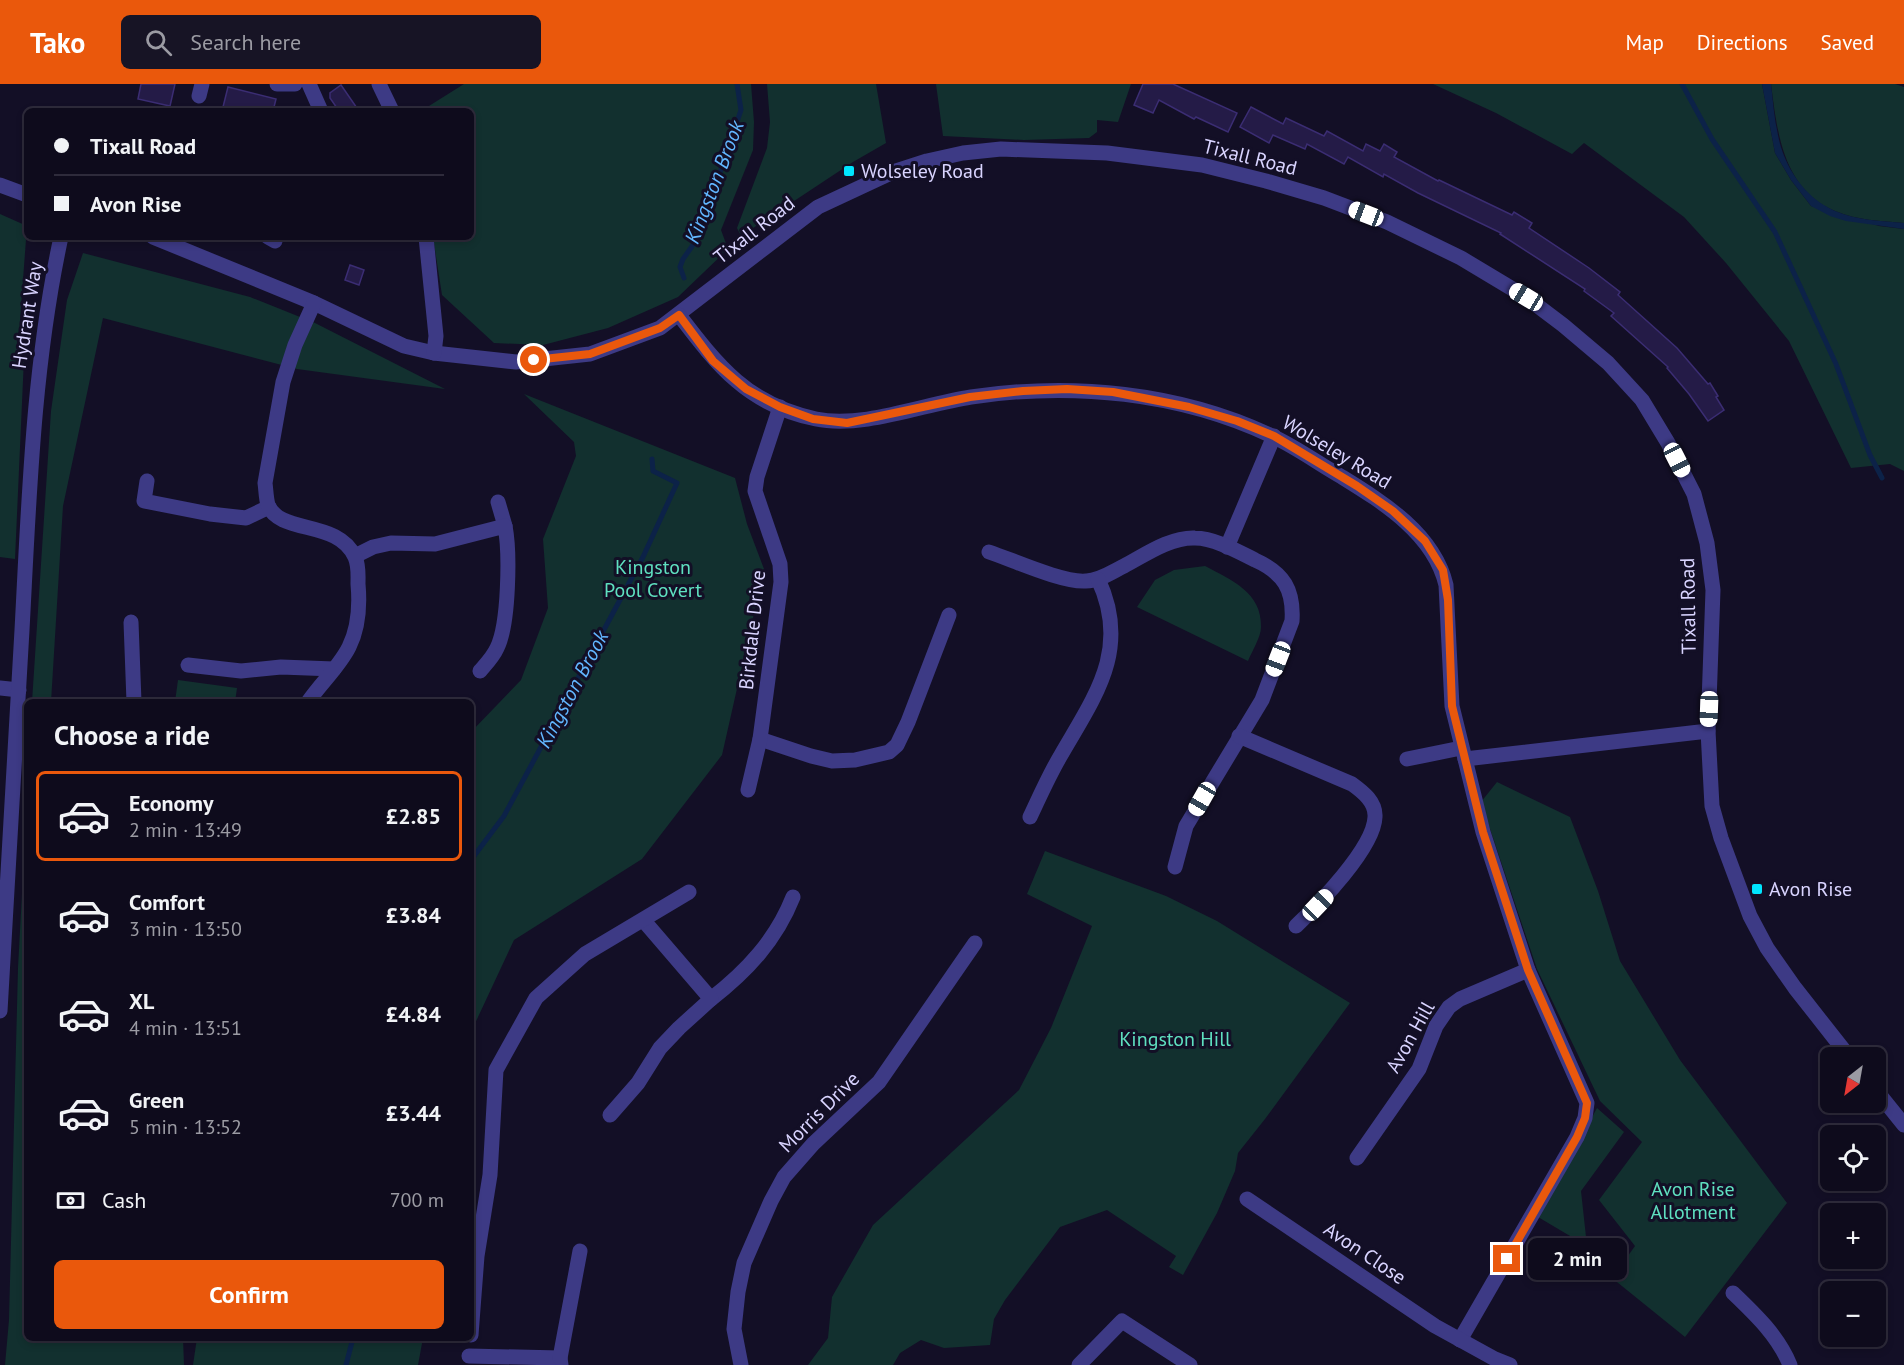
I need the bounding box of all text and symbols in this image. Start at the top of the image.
search box [121,15,541,69]
text: Tako [30,24,85,61]
icon: search [142,26,175,59]
text: Search here [190,28,301,56]
text: Map [1625,29,1664,56]
text: Directions [1697,29,1788,56]
text: Saved [1821,29,1874,56]
water label: Kingston Brook [678,115,750,247]
text: Tixall Road [90,132,196,160]
street label: Tixall Road [1200,133,1300,181]
place label: Wolseley Road [861,158,984,184]
marker: Wolseley Road [842,164,856,178]
text: Avon Rise [90,190,181,218]
street label: Tixall Road [708,190,800,270]
car [1346,199,1386,229]
street label: Hydrant Way [6,259,48,370]
car [1506,280,1546,314]
route start [520,346,547,373]
street label: Wolseley Road [1278,409,1396,495]
car [1661,440,1693,480]
park label: Kingston Pool Covert [604,554,702,603]
street label: Tixall Road [1674,558,1702,654]
street label: Birkdale Drive [733,569,771,691]
water label: Kingston Brook [530,624,615,753]
car [1263,639,1293,679]
car [1699,691,1719,727]
text: Choose a ride [54,718,210,752]
car [1185,779,1219,819]
icon: car [57,789,111,843]
text: Economy [129,789,213,817]
text: £2.85 [386,802,441,830]
text: 2 min · 13:49 [129,817,242,843]
place label: Avon Rise [1769,876,1852,902]
marker: Avon Rise [1750,882,1764,896]
car [1299,886,1337,924]
icon: car [57,888,111,942]
text: Comfort [129,888,205,916]
text: £3.84 [386,901,441,929]
text: 3 min · 13:50 [129,916,242,942]
icon: car [57,987,111,1041]
text: XL [129,987,154,1015]
street label: Avon Hill [1380,996,1440,1077]
text: £4.84 [386,1000,441,1028]
text: 4 min · 13:51 [129,1015,242,1041]
park label: Kingston Hill [1119,1026,1231,1052]
north arrow [1820,1047,1886,1113]
map controls [1820,1047,1886,1347]
street label: Morris Drive [773,1066,865,1158]
icon: car [57,1086,111,1140]
text: Green [129,1086,184,1114]
text: £3.44 [386,1099,441,1127]
text: 5 min · 13:52 [129,1114,242,1140]
button: locate [1820,1125,1886,1191]
park label: Avon Rise Allotment [1651,1176,1736,1225]
icon: cash [54,1184,87,1217]
text: Cash [102,1186,146,1214]
text: 700 m [390,1187,444,1213]
button: + [1820,1203,1886,1269]
street label: Avon Close [1319,1216,1411,1290]
callout: 2 min [1528,1238,1627,1280]
route end [1493,1245,1520,1272]
text: 2 min [1553,1246,1602,1272]
button: Confirm [54,1260,444,1329]
button: − [1820,1281,1886,1347]

